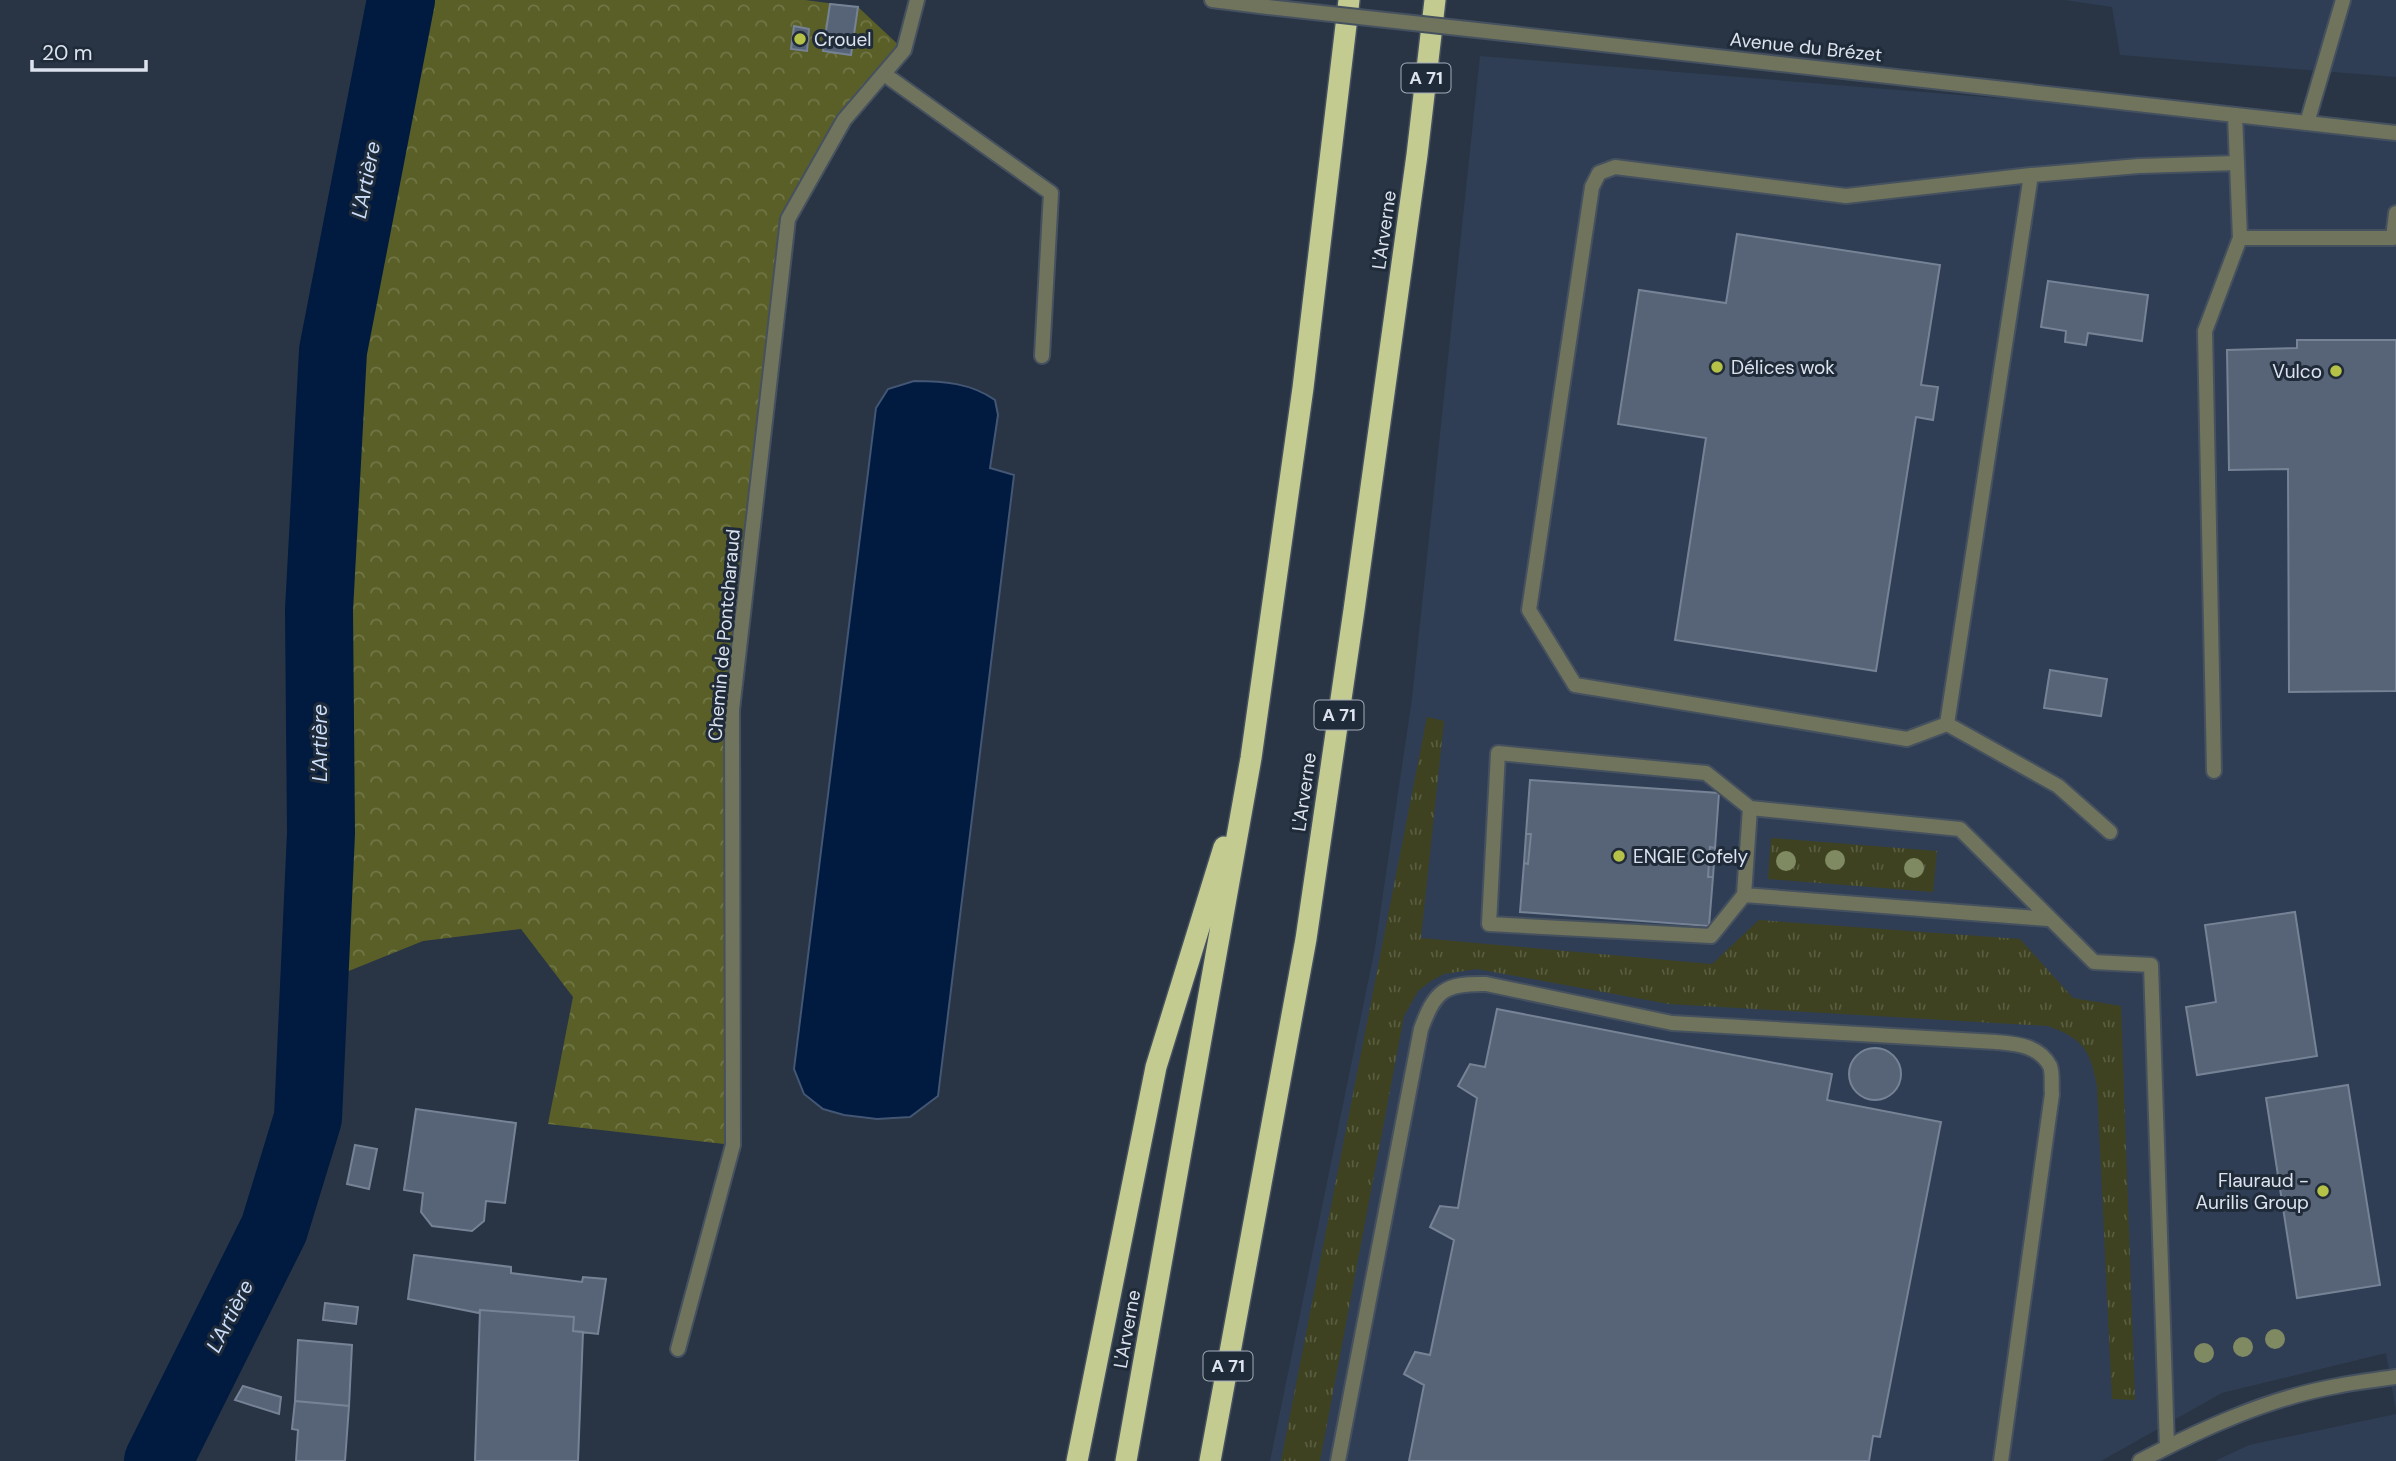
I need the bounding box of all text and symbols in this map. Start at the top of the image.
place label: Crouel [814,27,871,52]
street label: Avenue du Brézet [1729,27,1883,67]
scale bar [32,28,145,72]
marker: Crouel [792,31,808,47]
text: 20 m [42,39,93,67]
road number: A 71 [1402,64,1450,92]
water label: L'Artière [345,139,387,221]
street label: L'Arverne [1366,189,1402,271]
place label: Délices wok [1731,355,1835,380]
marker: Délices wok [1709,359,1725,375]
place label: Vulco [2272,359,2322,384]
marker: Vulco [2328,363,2344,379]
street label: Chemin de Pontcharaud [702,528,746,742]
road number: A 71 [1314,700,1364,730]
water label: L'Artière [306,704,334,782]
street label: L'Arverne [1286,751,1322,833]
place label: ENGIE Cofely [1633,844,1749,869]
marker: ENGIE Cofely [1611,848,1627,864]
place label: Flauraud - Aurilis Group [2196,1168,2309,1215]
marker: Flauraud - Aurilis Group [2315,1183,2331,1199]
water label: L'Artière [200,1275,260,1357]
street label: L'Arverne [1108,1288,1146,1370]
road number: A 71 [1204,1352,1252,1380]

